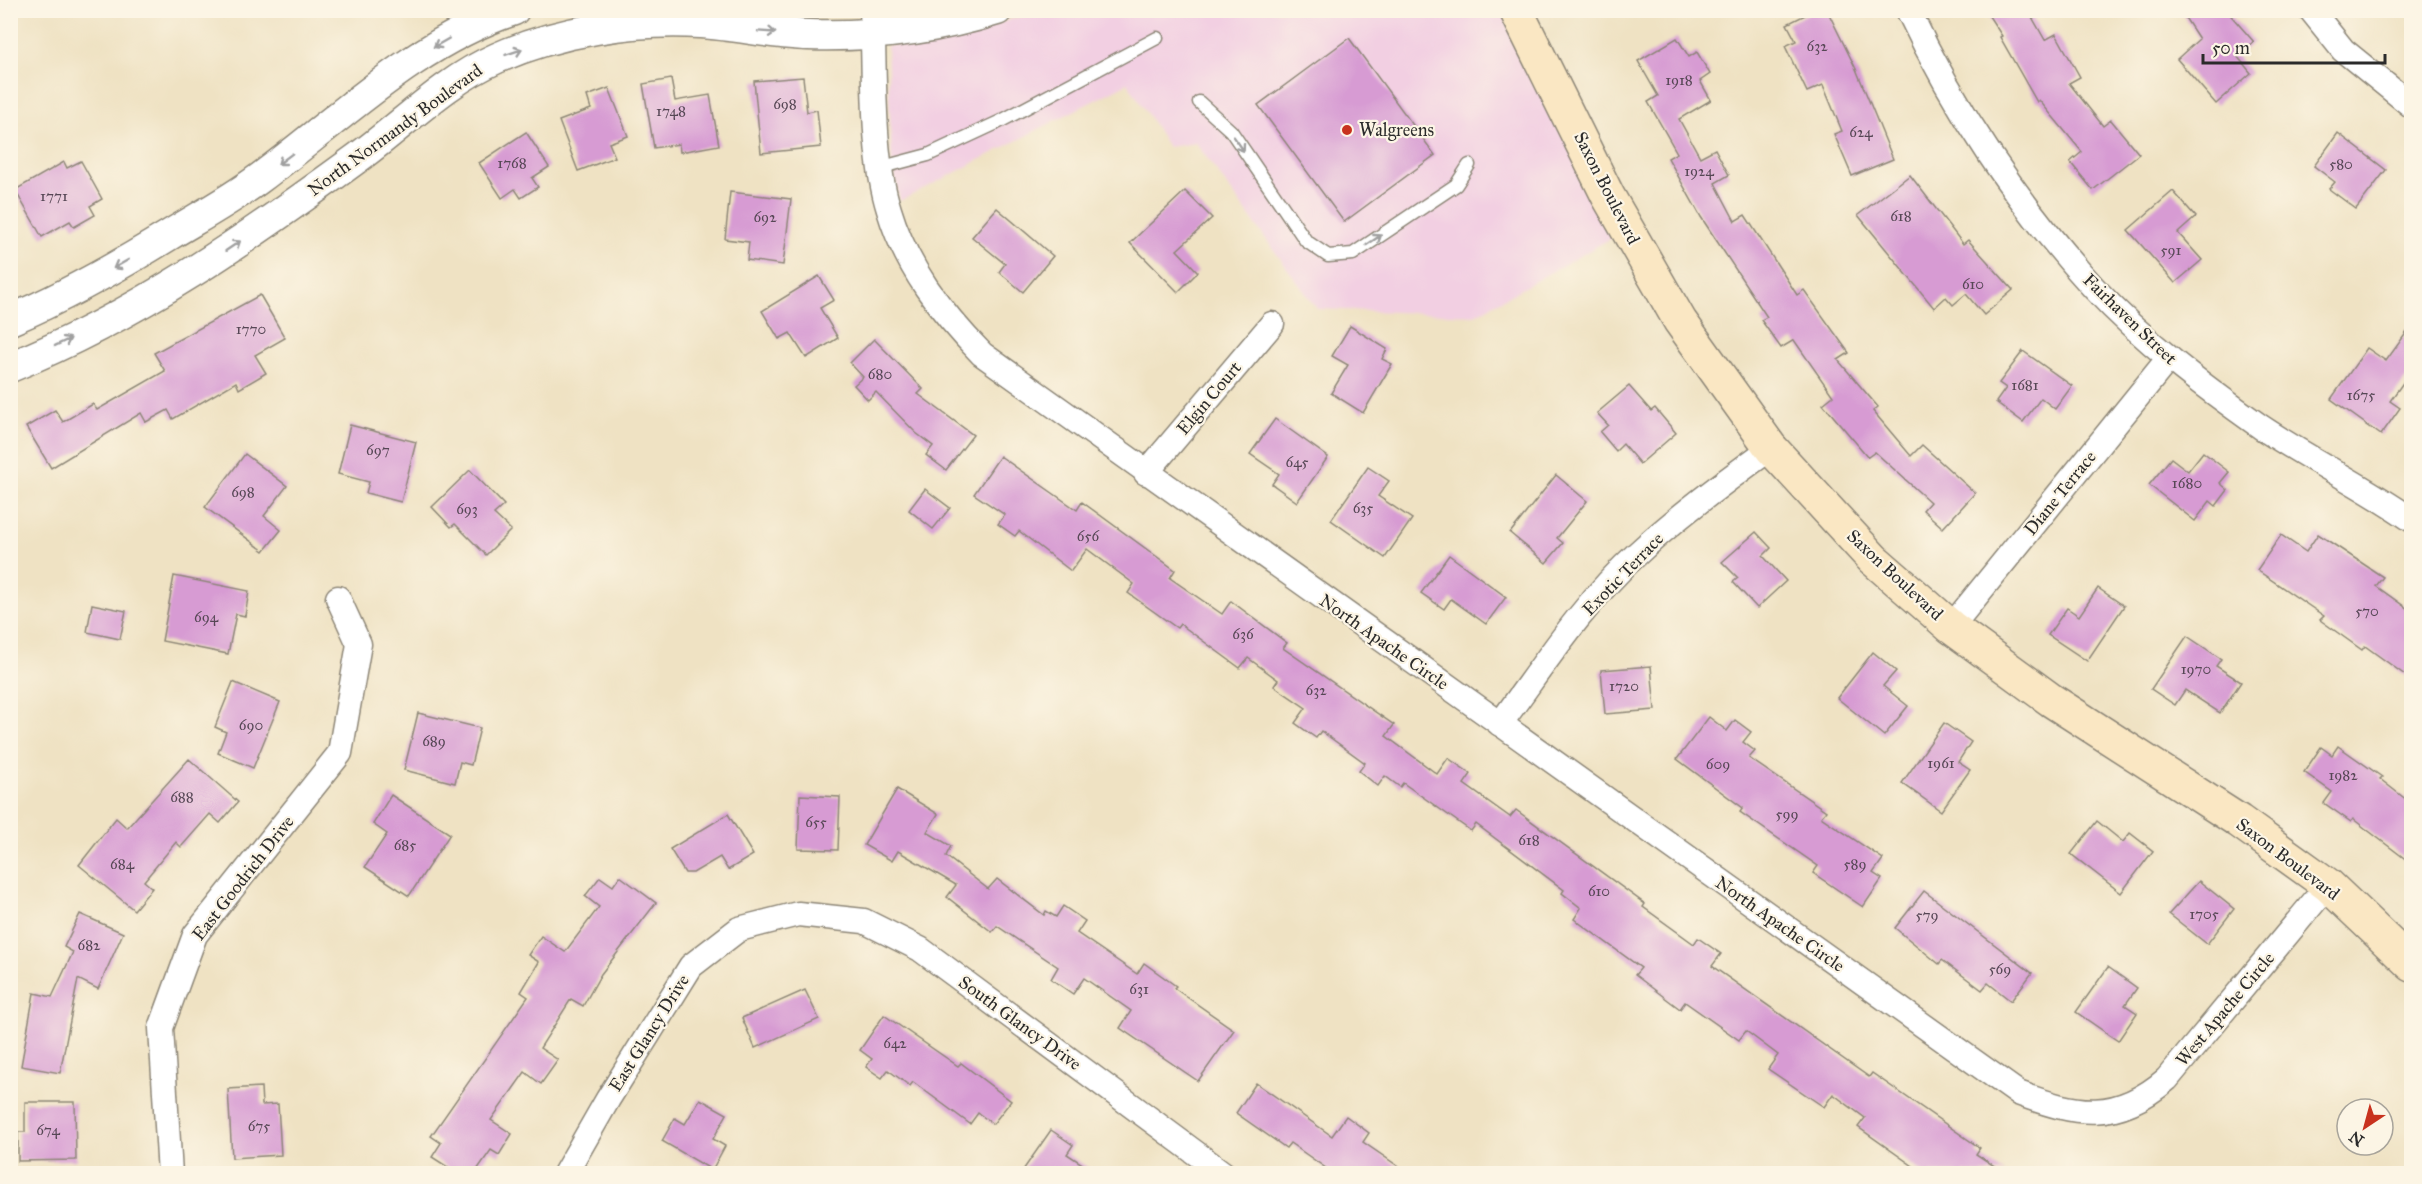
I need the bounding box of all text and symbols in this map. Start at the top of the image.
one-way arrow [757,27,777,38]
scale bar [2203,27,2384,65]
one-way arrow [433,37,450,49]
house number: 632 [1806,37,1828,55]
text: 50 m [2212,37,2250,59]
one-way arrow [504,46,522,57]
street label: North Normandy Boulevard [303,59,487,201]
house number: 1918 [1665,71,1693,89]
house number: 698 [773,95,797,113]
house number: 1748 [656,102,686,120]
place label: Walgreens [1359,119,1434,142]
marker: Walgreens [1340,123,1354,137]
house number: 624 [1849,123,1873,141]
street label: Saxon Boulevard [1569,128,1645,248]
one-way arrow [1233,135,1245,151]
one-way arrow [277,153,293,166]
house number: 1768 [497,154,527,172]
house number: 580 [2329,155,2353,173]
house number: 1924 [1684,162,1714,180]
house number: 1771 [40,187,68,205]
house number: 618 [1890,207,1912,225]
house number: 692 [753,208,777,226]
one-way arrow [1365,234,1382,246]
one-way arrow [224,240,241,252]
house number: 591 [2161,241,2181,259]
one-way arrow [113,259,130,271]
street label: Fairhaven Street [2078,269,2182,370]
house number: 610 [1962,275,1984,293]
house number: 1770 [236,320,266,338]
one-way arrow [54,335,72,347]
street label: Elgin Court [1172,356,1247,440]
house number: 680 [868,365,892,383]
house number: 1681 [2011,376,2039,394]
house number: 1675 [2347,386,2375,404]
house number: 697 [366,441,390,459]
street label: Diane Terrace [2019,446,2101,540]
house number: 645 [1285,453,1309,471]
house number: 1680 [2172,474,2202,492]
house number: 698 [231,483,255,501]
house number: 635 [1353,499,1373,517]
house number: 693 [456,500,478,518]
street label: Saxon Boulevard [1842,525,1948,625]
house number: 656 [1077,527,1100,545]
street label: Exotic Terrace [1578,528,1668,620]
street label: North Apache Circle [1315,589,1453,695]
house number: 570 [2355,602,2379,620]
house number: 694 [194,608,219,626]
house number: 636 [1232,625,1255,643]
house number: 1970 [2181,660,2211,678]
house number: 1720 [1609,677,1639,695]
house number: 632 [1305,681,1327,699]
house number: 690 [239,716,263,734]
house number: 689 [422,732,446,750]
house number: 1961 [1927,754,1955,772]
house number: 609 [1706,755,1730,773]
house number: 1982 [2328,766,2358,784]
house number: 688 [170,788,194,806]
house number: 599 [1775,805,1799,823]
street label: East Goodrich Drive [187,811,299,945]
house number: 655 [805,813,827,831]
street label: Saxon Boulevard [2232,813,2344,905]
house number: 618 [1518,831,1540,849]
house number: 685 [394,836,416,854]
house number: 684 [110,855,135,873]
house number: 589 [1843,855,1867,873]
street label: North Apache Circle [1711,871,1849,977]
house number: 610 [1588,882,1610,900]
house number: 1705 [2189,905,2219,923]
house number: 579 [1915,906,1939,924]
house number: 682 [77,936,101,954]
street label: West Apache Circle [2171,947,2279,1071]
house number: 569 [1989,960,2011,978]
street label: East Glancy Drive [604,970,694,1096]
street label: South Glancy Drive [954,971,1086,1075]
house number: 631 [1129,980,1149,998]
house number: 642 [883,1034,907,1052]
north arrow [2335,1097,2395,1157]
house number: 675 [248,1117,270,1135]
house number: 674 [36,1121,60,1139]
text: N [2345,1127,2368,1150]

